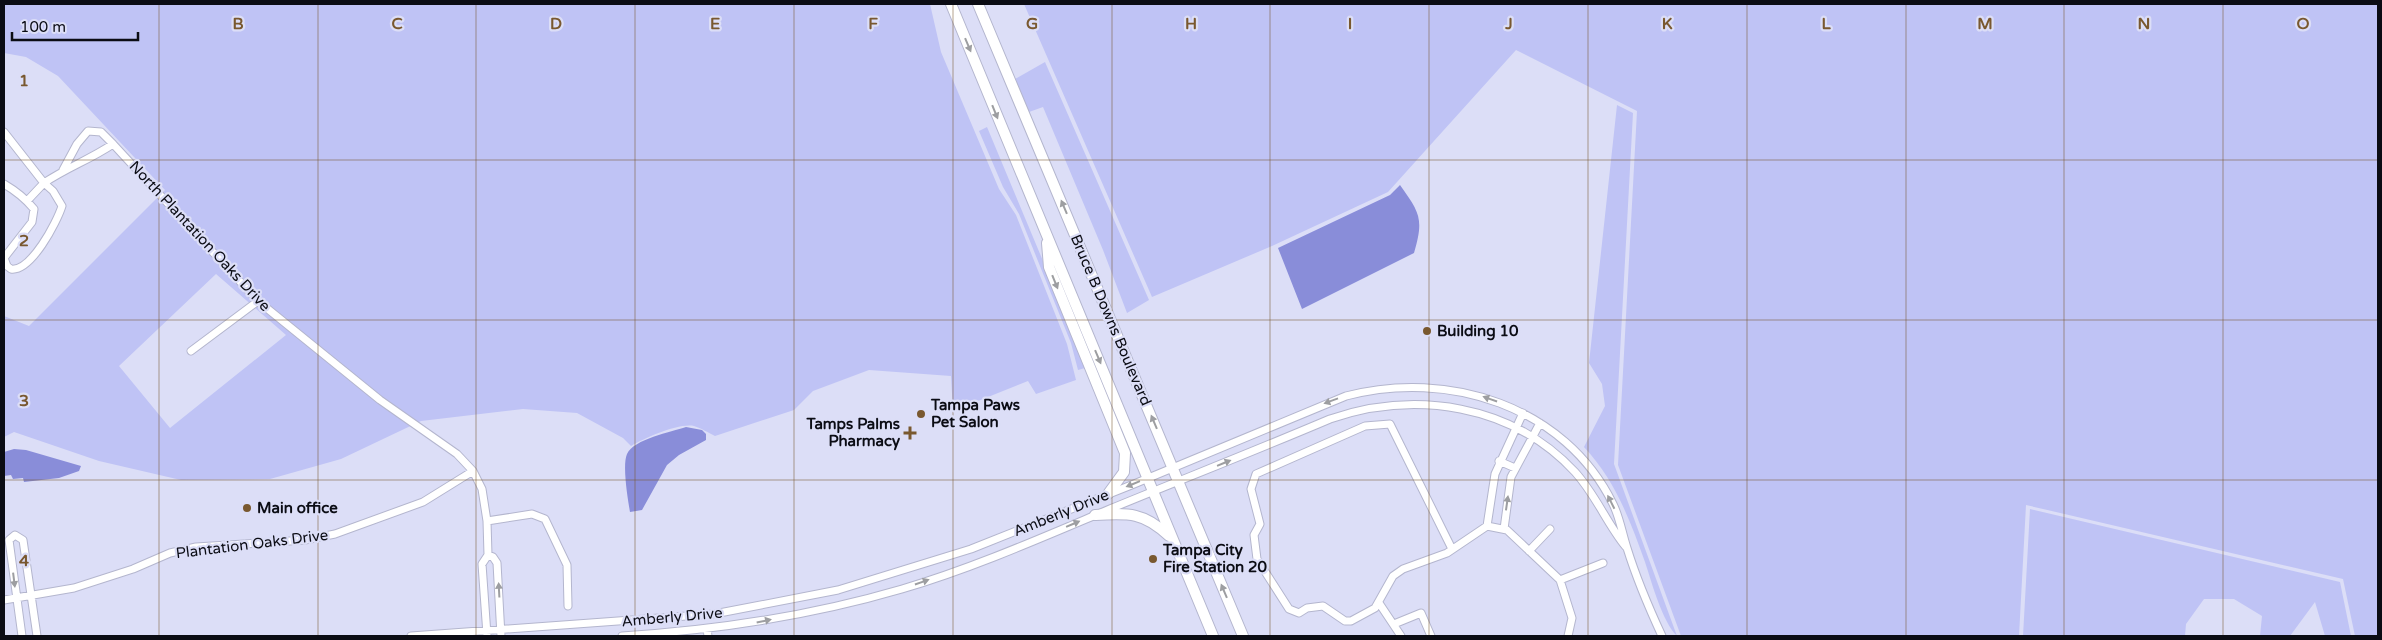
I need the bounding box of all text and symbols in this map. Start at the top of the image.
scale bar [12,10,139,42]
text: B [232,14,244,34]
text: C [391,14,403,34]
text: D [550,14,562,34]
text: E [710,14,720,34]
text: F [868,14,878,34]
text: G [1026,14,1038,34]
text: H [1185,14,1197,34]
text: I [1348,14,1352,34]
text: J [1504,14,1513,34]
text: K [1662,14,1673,34]
text: L [1821,14,1831,34]
text: M [1977,14,1993,34]
text: N [2138,14,2150,34]
text: O [2297,14,2310,34]
text: 100 m [20,18,66,36]
one-way arrow [964,37,972,52]
text: 1 [19,71,29,91]
one-way arrow [992,105,1000,119]
street label: North Plantation Oaks Drive [126,157,274,315]
one-way arrow [1060,200,1068,215]
text: 2 [19,231,29,251]
street label: Bruce B Downs Boulevard [1067,232,1155,408]
one-way arrow [1051,274,1059,289]
place label: Building 10 [1437,322,1519,341]
marker: Building 10 [1421,325,1433,337]
one-way arrow [1094,350,1102,364]
text: 3 [19,391,29,411]
one-way arrow [1483,395,1498,402]
place label: Tampa Paws Pet Salon [930,396,1020,431]
one-way arrow [1323,397,1338,405]
marker: Tampa Paws Pet Salon [915,408,927,420]
place label: Tamps Palms Pharmacy [805,415,900,451]
one-way arrow [1149,415,1157,429]
marker: Tamps Palms Pharmacy [904,427,916,439]
one-way arrow [1217,459,1232,467]
one-way arrow [1126,481,1140,489]
street label: Amberly Drive [1011,486,1111,540]
one-way arrow [1607,494,1615,509]
one-way arrow [1503,495,1511,511]
place label: Main office [257,499,338,517]
marker: Main office [241,502,253,514]
one-way arrow [1066,520,1080,528]
street label: Plantation Oaks Drive [175,526,329,562]
place label: Tampa City Fire Station 20 [1162,541,1268,576]
text: 4 [19,551,29,571]
marker: Tampa City Fire Station 20 [1147,553,1159,565]
one-way arrow [10,573,18,589]
one-way arrow [914,578,929,586]
one-way arrow [494,582,502,598]
one-way arrow [1220,584,1228,598]
street label: Amberly Drive [621,604,723,630]
one-way arrow [756,617,772,625]

